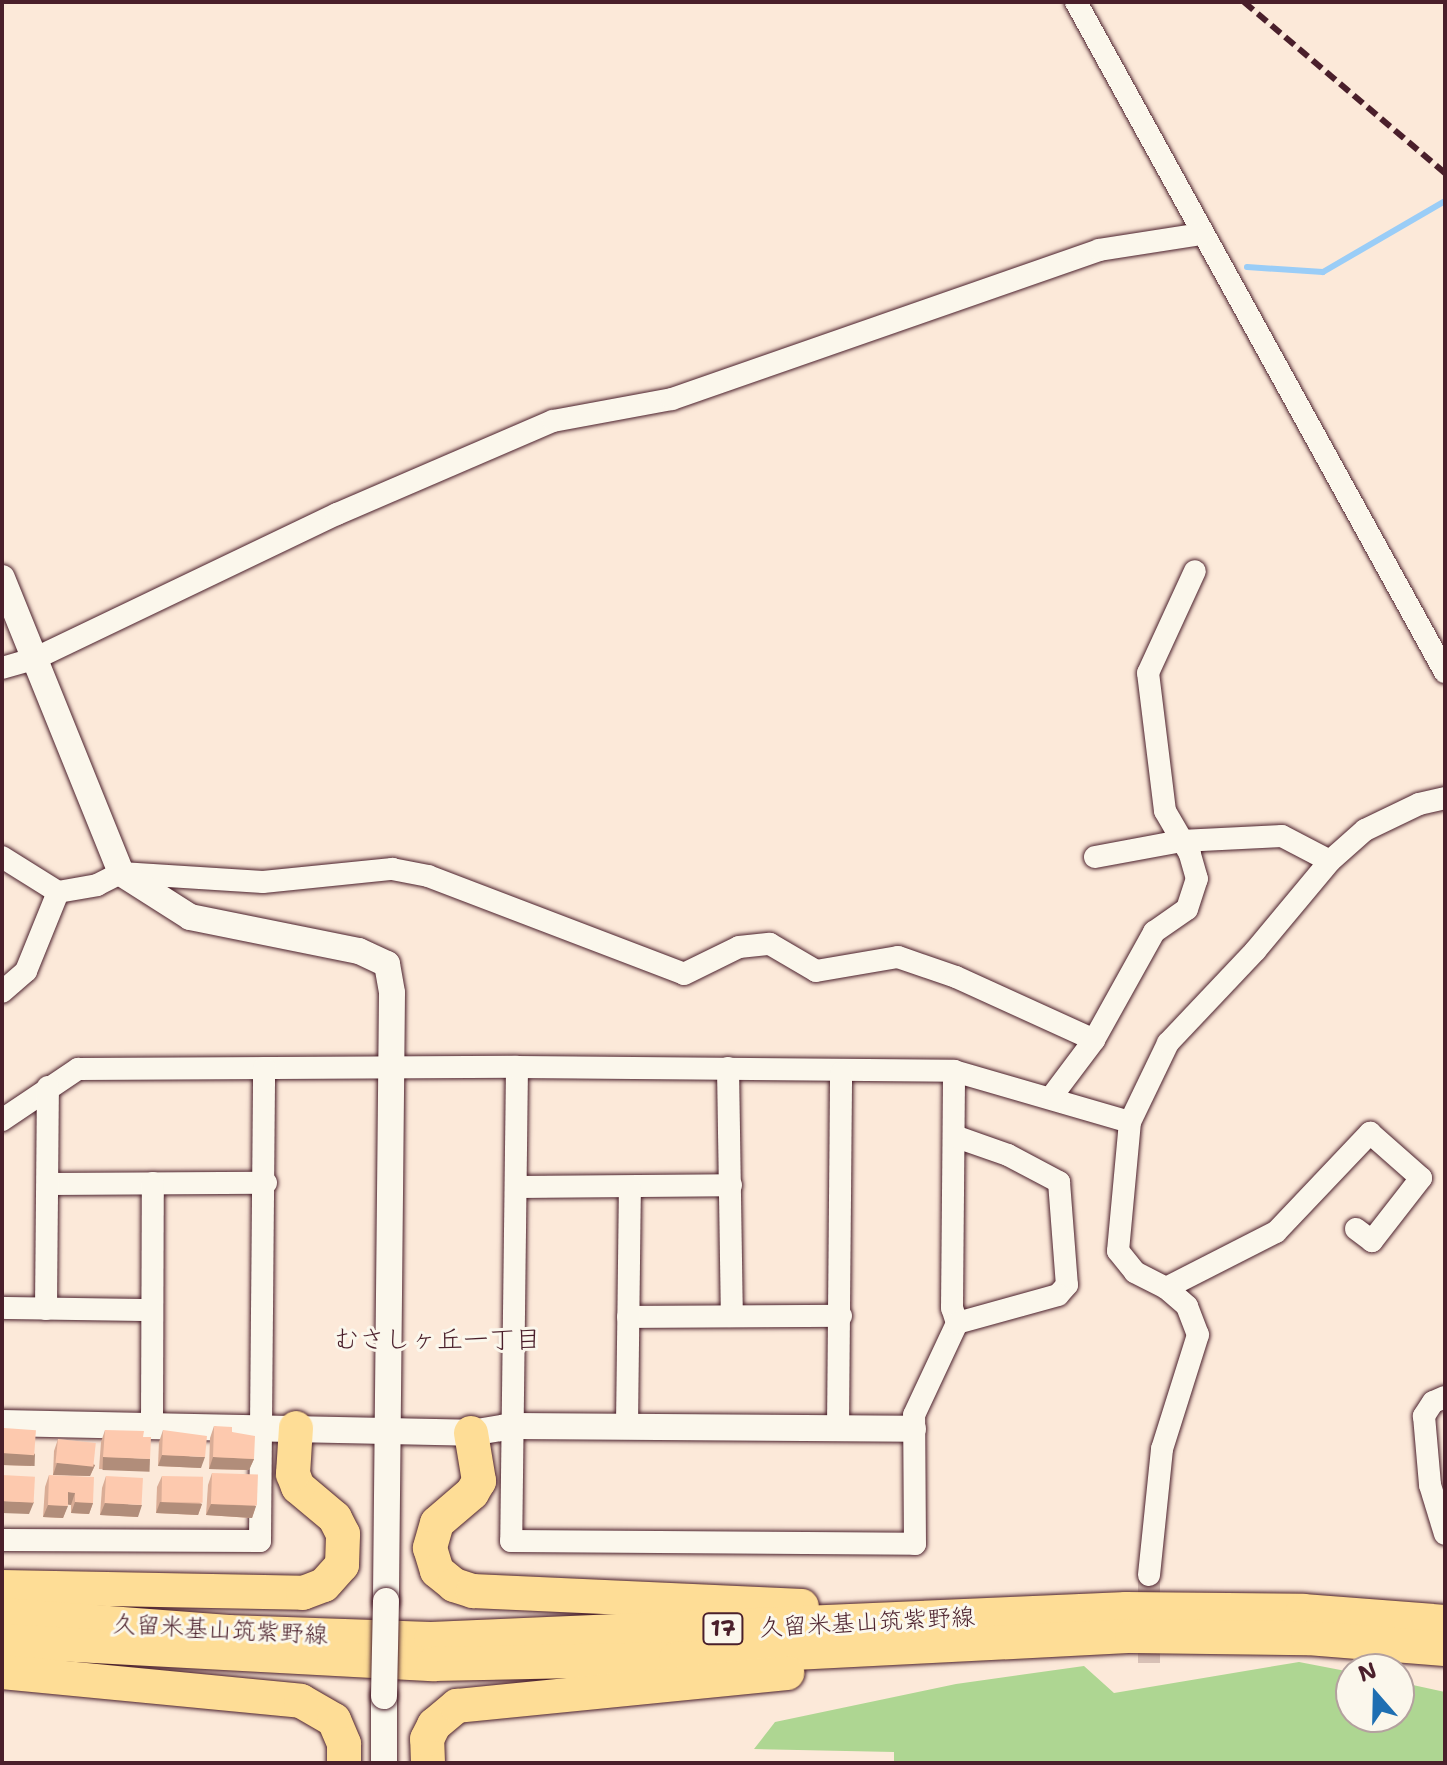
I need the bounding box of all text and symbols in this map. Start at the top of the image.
district label: むさしヶ丘一丁目 [333,1323,541,1355]
street label: 久留米基山筑紫野線 [758,1603,976,1643]
street label: 久留米基山筑紫野線 [111,1610,329,1650]
road number: 17 [701,1611,745,1647]
north arrow [1335,1653,1415,1733]
text: N [1354,1655,1380,1688]

